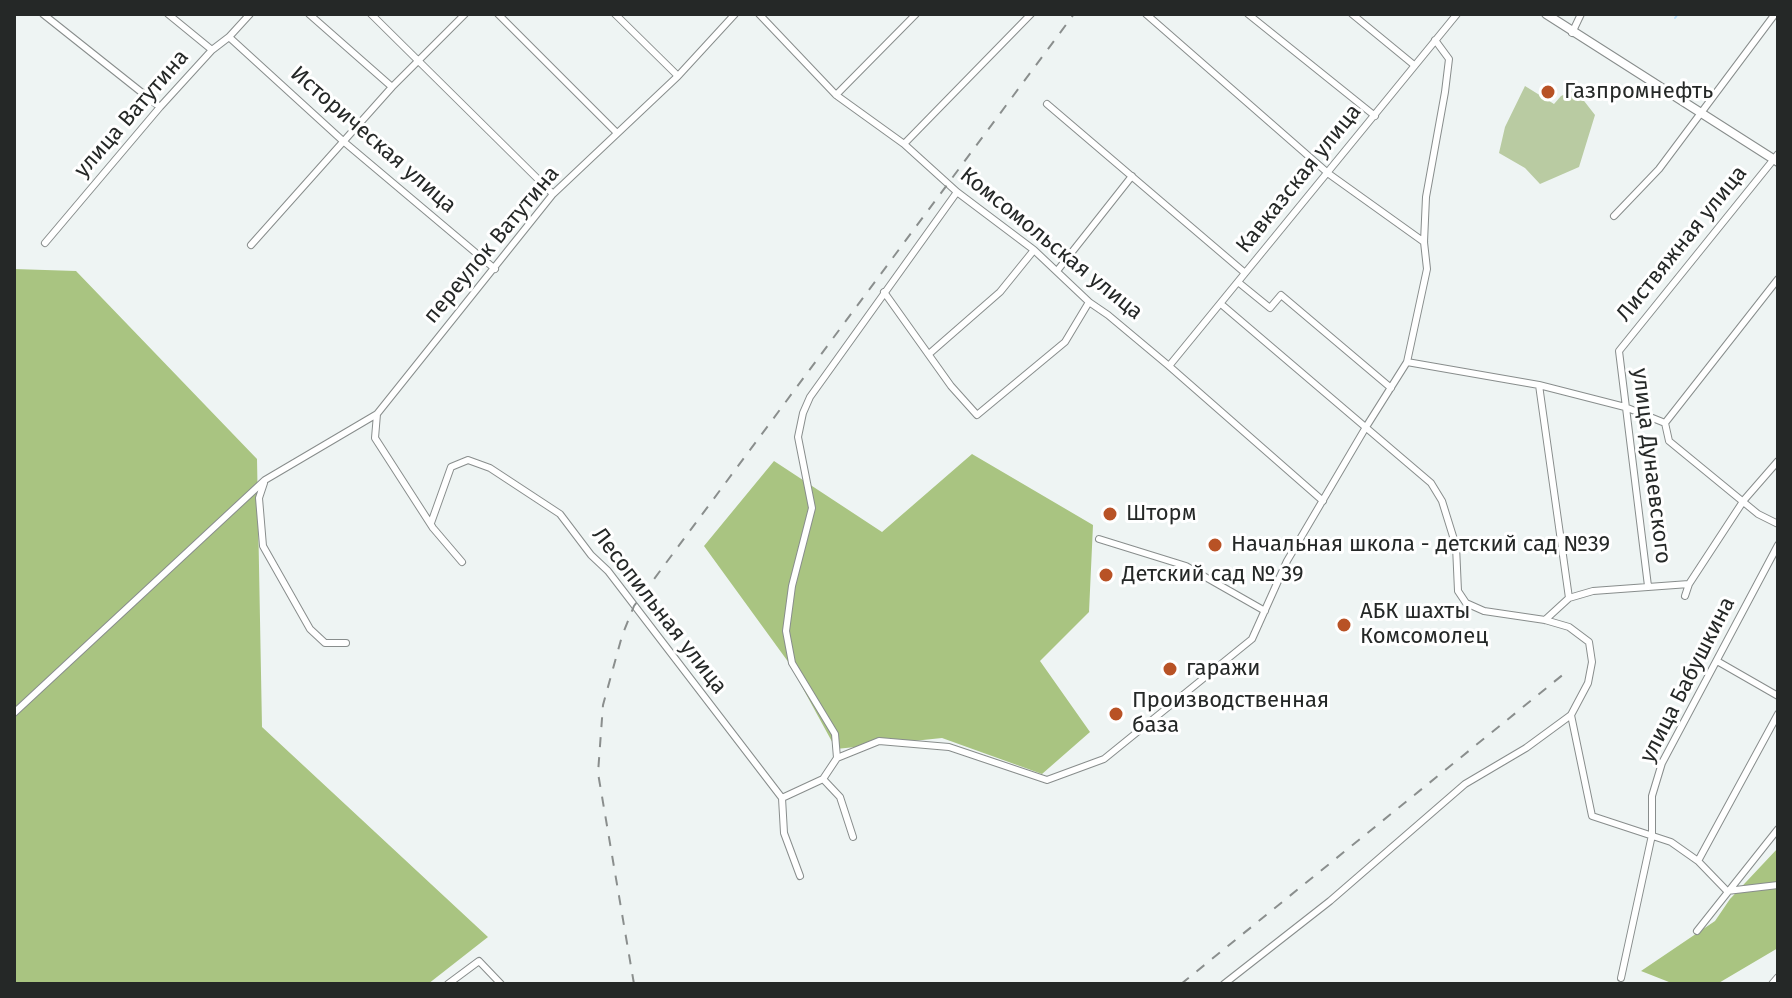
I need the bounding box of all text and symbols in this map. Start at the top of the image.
street label: улица Ватутина [69,45,195,183]
street label: Историческая улица [285,61,461,219]
place label: Газпромнефть [1564,79,1713,105]
marker: Газпромнефть [1539,83,1557,101]
street label: Кавказская улица [1231,99,1367,259]
street label: переулок Ватутина [419,161,565,329]
street label: Листвяжная улица [1611,161,1753,327]
street label: Комсомольская улица [954,162,1148,326]
street label: улица Дунаевского [1626,367,1676,565]
place label: Шторм [1126,501,1196,527]
marker: Шторм [1101,505,1119,523]
street label: Лесопильная улица [586,523,732,699]
place label: Начальная школа - детский сад №39 [1231,532,1610,558]
marker: Начальная школа - детский сад №39 [1206,536,1224,554]
place label: Детский сад № 39 [1122,562,1304,588]
marker: Детский сад № 39 [1097,566,1115,584]
street label: улица Бабушкина [1635,593,1741,767]
place label: АБК шахты Комсомолец [1360,599,1488,650]
marker: АБК шахты Комсомолец [1335,616,1353,634]
place label: гаражи [1186,656,1260,682]
marker: гаражи [1161,660,1179,678]
place label: Производственная база [1132,688,1329,740]
marker: Производственная база [1107,705,1125,723]

